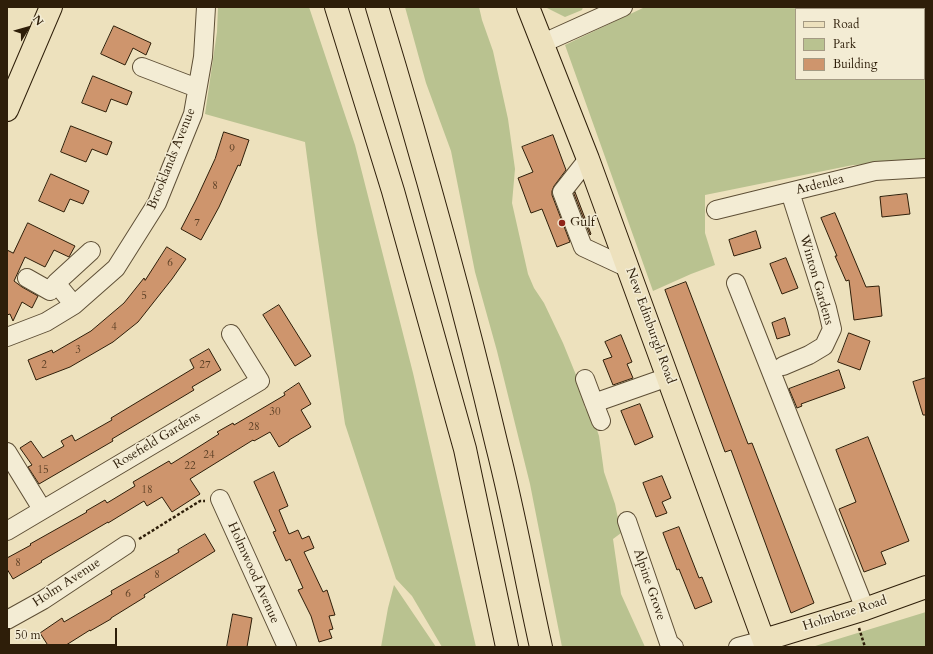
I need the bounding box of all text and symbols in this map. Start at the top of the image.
north arrow [8,8,48,48]
legend [795,8,925,80]
text: N [29,12,47,29]
text: Road [833,16,859,32]
text: Park [833,36,856,52]
text: Building [833,56,877,72]
street label: Brooklands Avenue [145,106,199,212]
house number: 9 [229,142,235,156]
street label: Ardenlea [794,172,846,198]
house number: 8 [212,179,218,193]
place label: Gulf [570,215,595,231]
house number: 7 [194,216,200,230]
marker: Gulf [557,218,567,228]
street label: Winton Gardens [796,233,836,327]
house number: 6 [167,256,173,270]
street label: New Edinburgh Road [622,266,678,386]
house number: 5 [141,289,147,303]
house number: 4 [111,320,117,334]
house number: 3 [75,343,81,357]
house number: 2 [41,358,47,372]
house number: 27 [199,358,211,372]
house number: 30 [269,405,281,419]
street label: Rosefield Gardens [111,409,203,473]
house number: 28 [248,420,260,434]
house number: 24 [203,448,215,462]
house number: 22 [184,459,196,473]
house number: 15 [37,463,49,477]
house number: 18 [141,483,153,497]
street label: Holmwood Avenue [224,520,282,626]
street label: Alpine Grove [630,547,668,623]
street label: Holm Avenue [30,555,104,611]
house number: 8 [15,556,21,570]
house number: 8 [154,568,160,582]
house number: 6 [125,587,131,601]
street label: Holmbrae Road [801,593,889,635]
scale bar [10,620,119,646]
text: 50 m [15,627,41,643]

